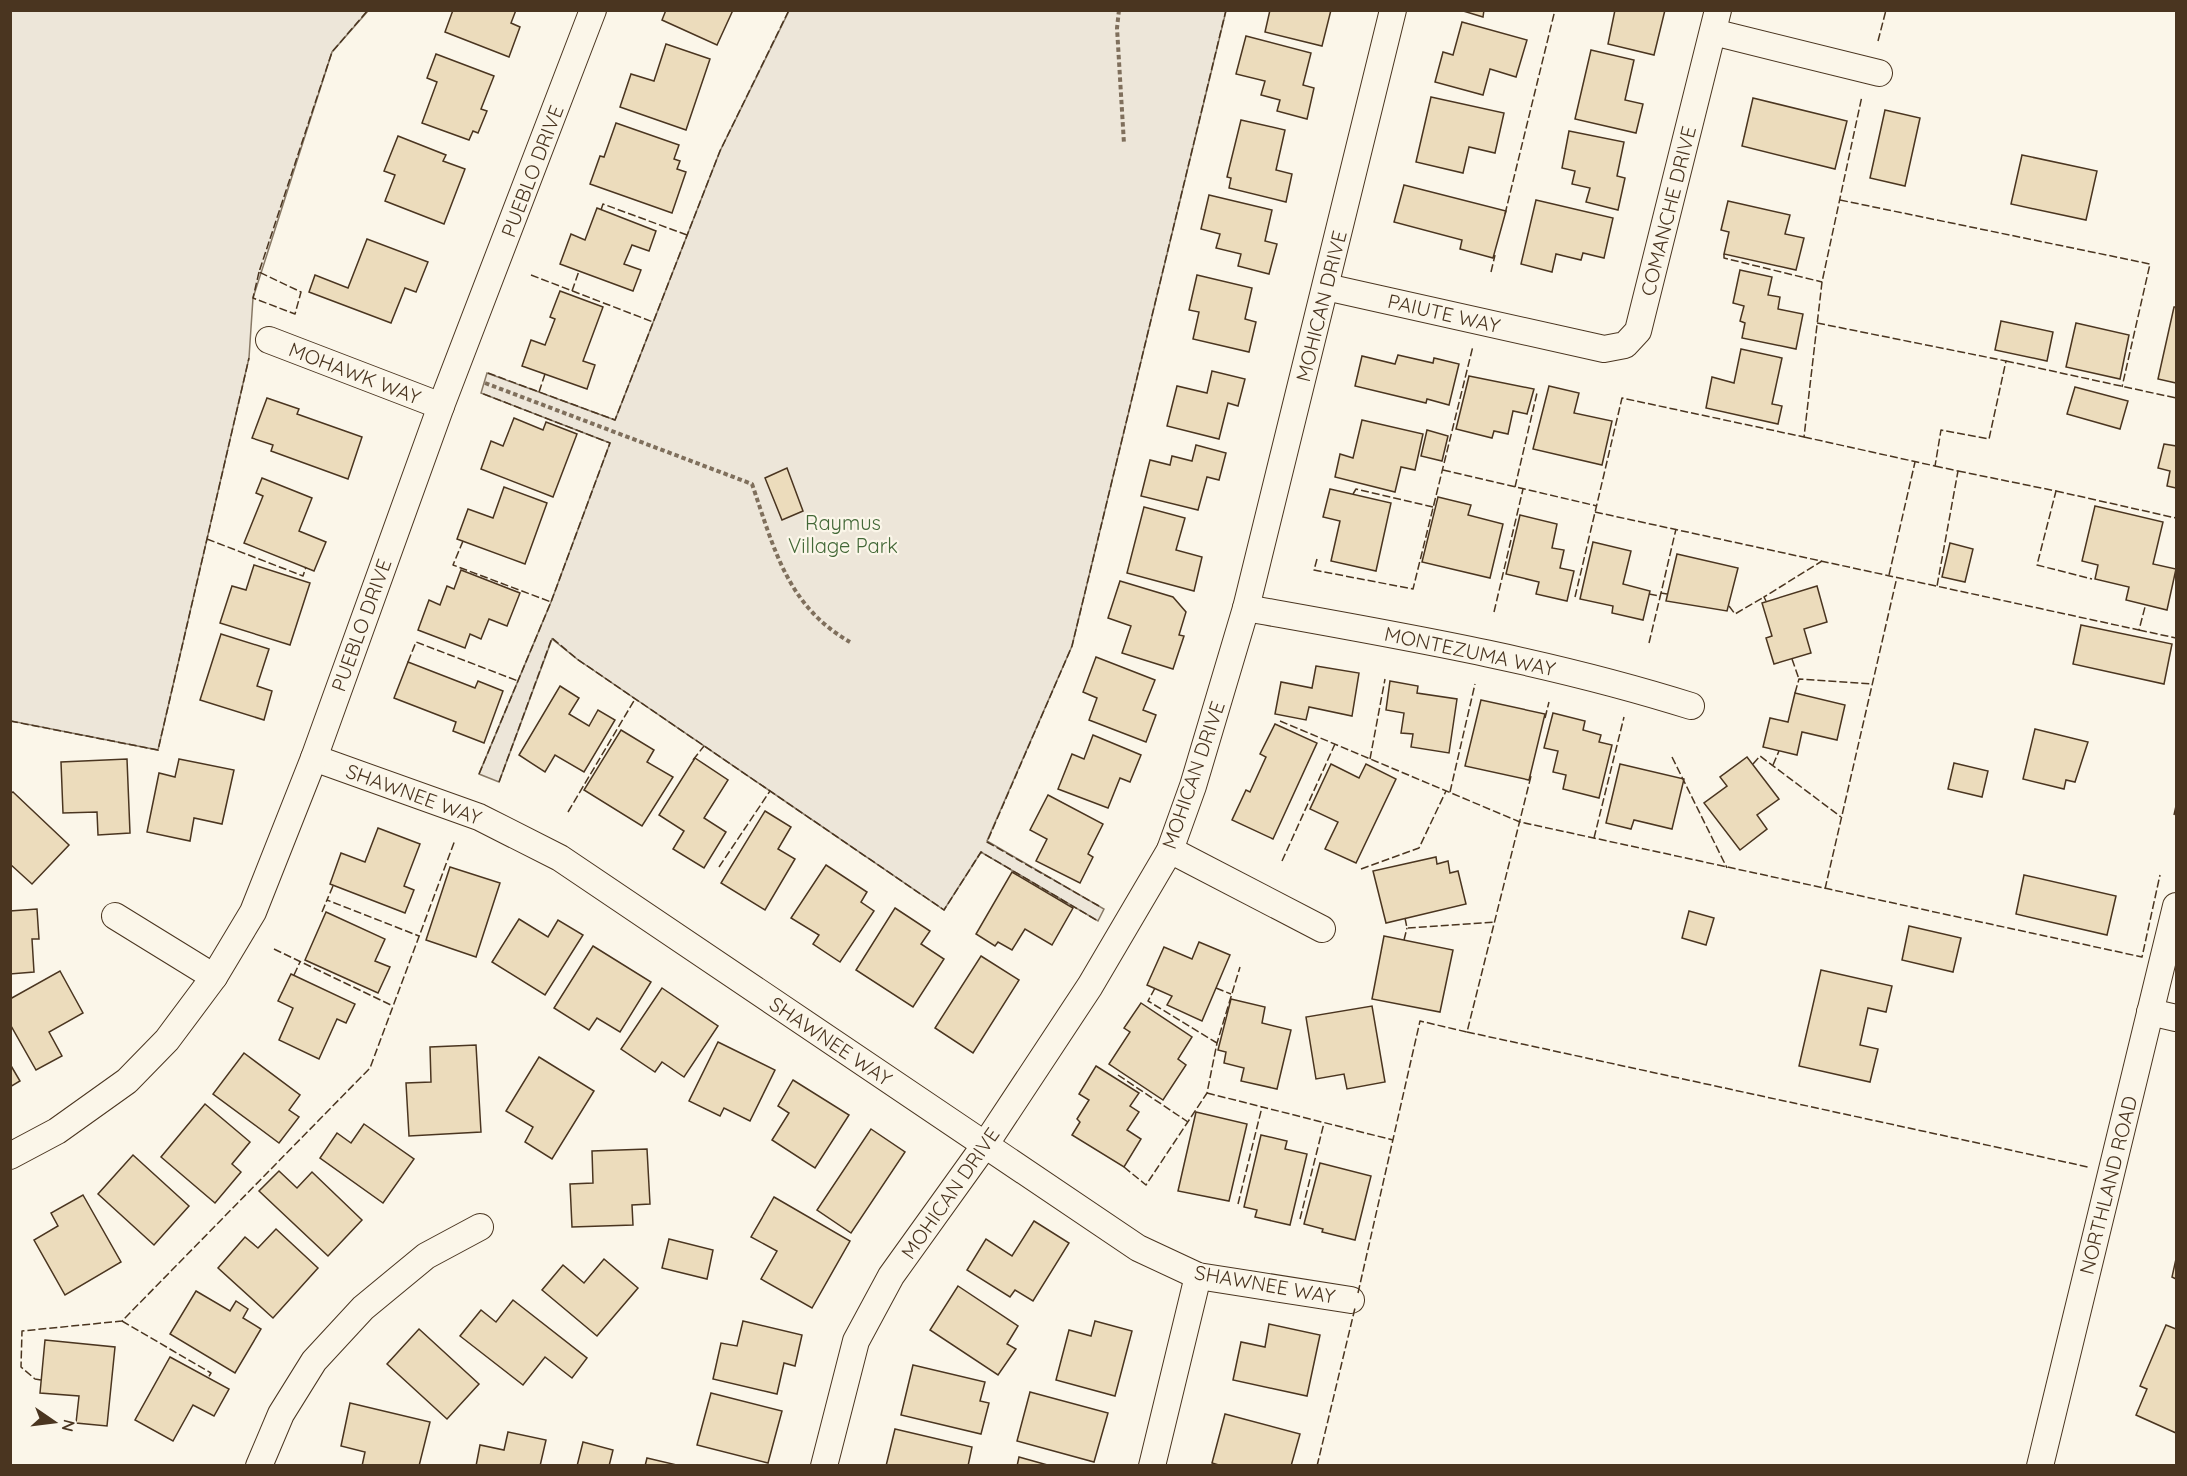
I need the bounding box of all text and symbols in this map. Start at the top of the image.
street label: PUEBLO DRIVE [495,102,569,240]
street label: COMANCHE DRIVE [1635,123,1701,299]
street label: MOHICAN DRIVE [1290,228,1352,384]
street label: PAIUTE WAY [1385,288,1503,338]
street label: MOHAWK WAY [286,336,424,410]
park label: Raymus Village Park [788,510,898,558]
street label: PUEBLO DRIVE [325,555,397,695]
street label: MONTEZUMA WAY [1382,621,1558,681]
street label: MOHICAN DRIVE [1156,698,1230,852]
street label: SHAWNEE WAY [343,758,485,830]
street label: SHAWNEE WAY [765,991,897,1091]
street label: NORTHLAND ROAD [2074,1093,2142,1277]
street label: MOHICAN DRIVE [895,1122,1005,1264]
street label: SHAWNEE WAY [1193,1259,1337,1309]
north arrow [24,1392,84,1452]
text: N [57,1418,80,1434]

